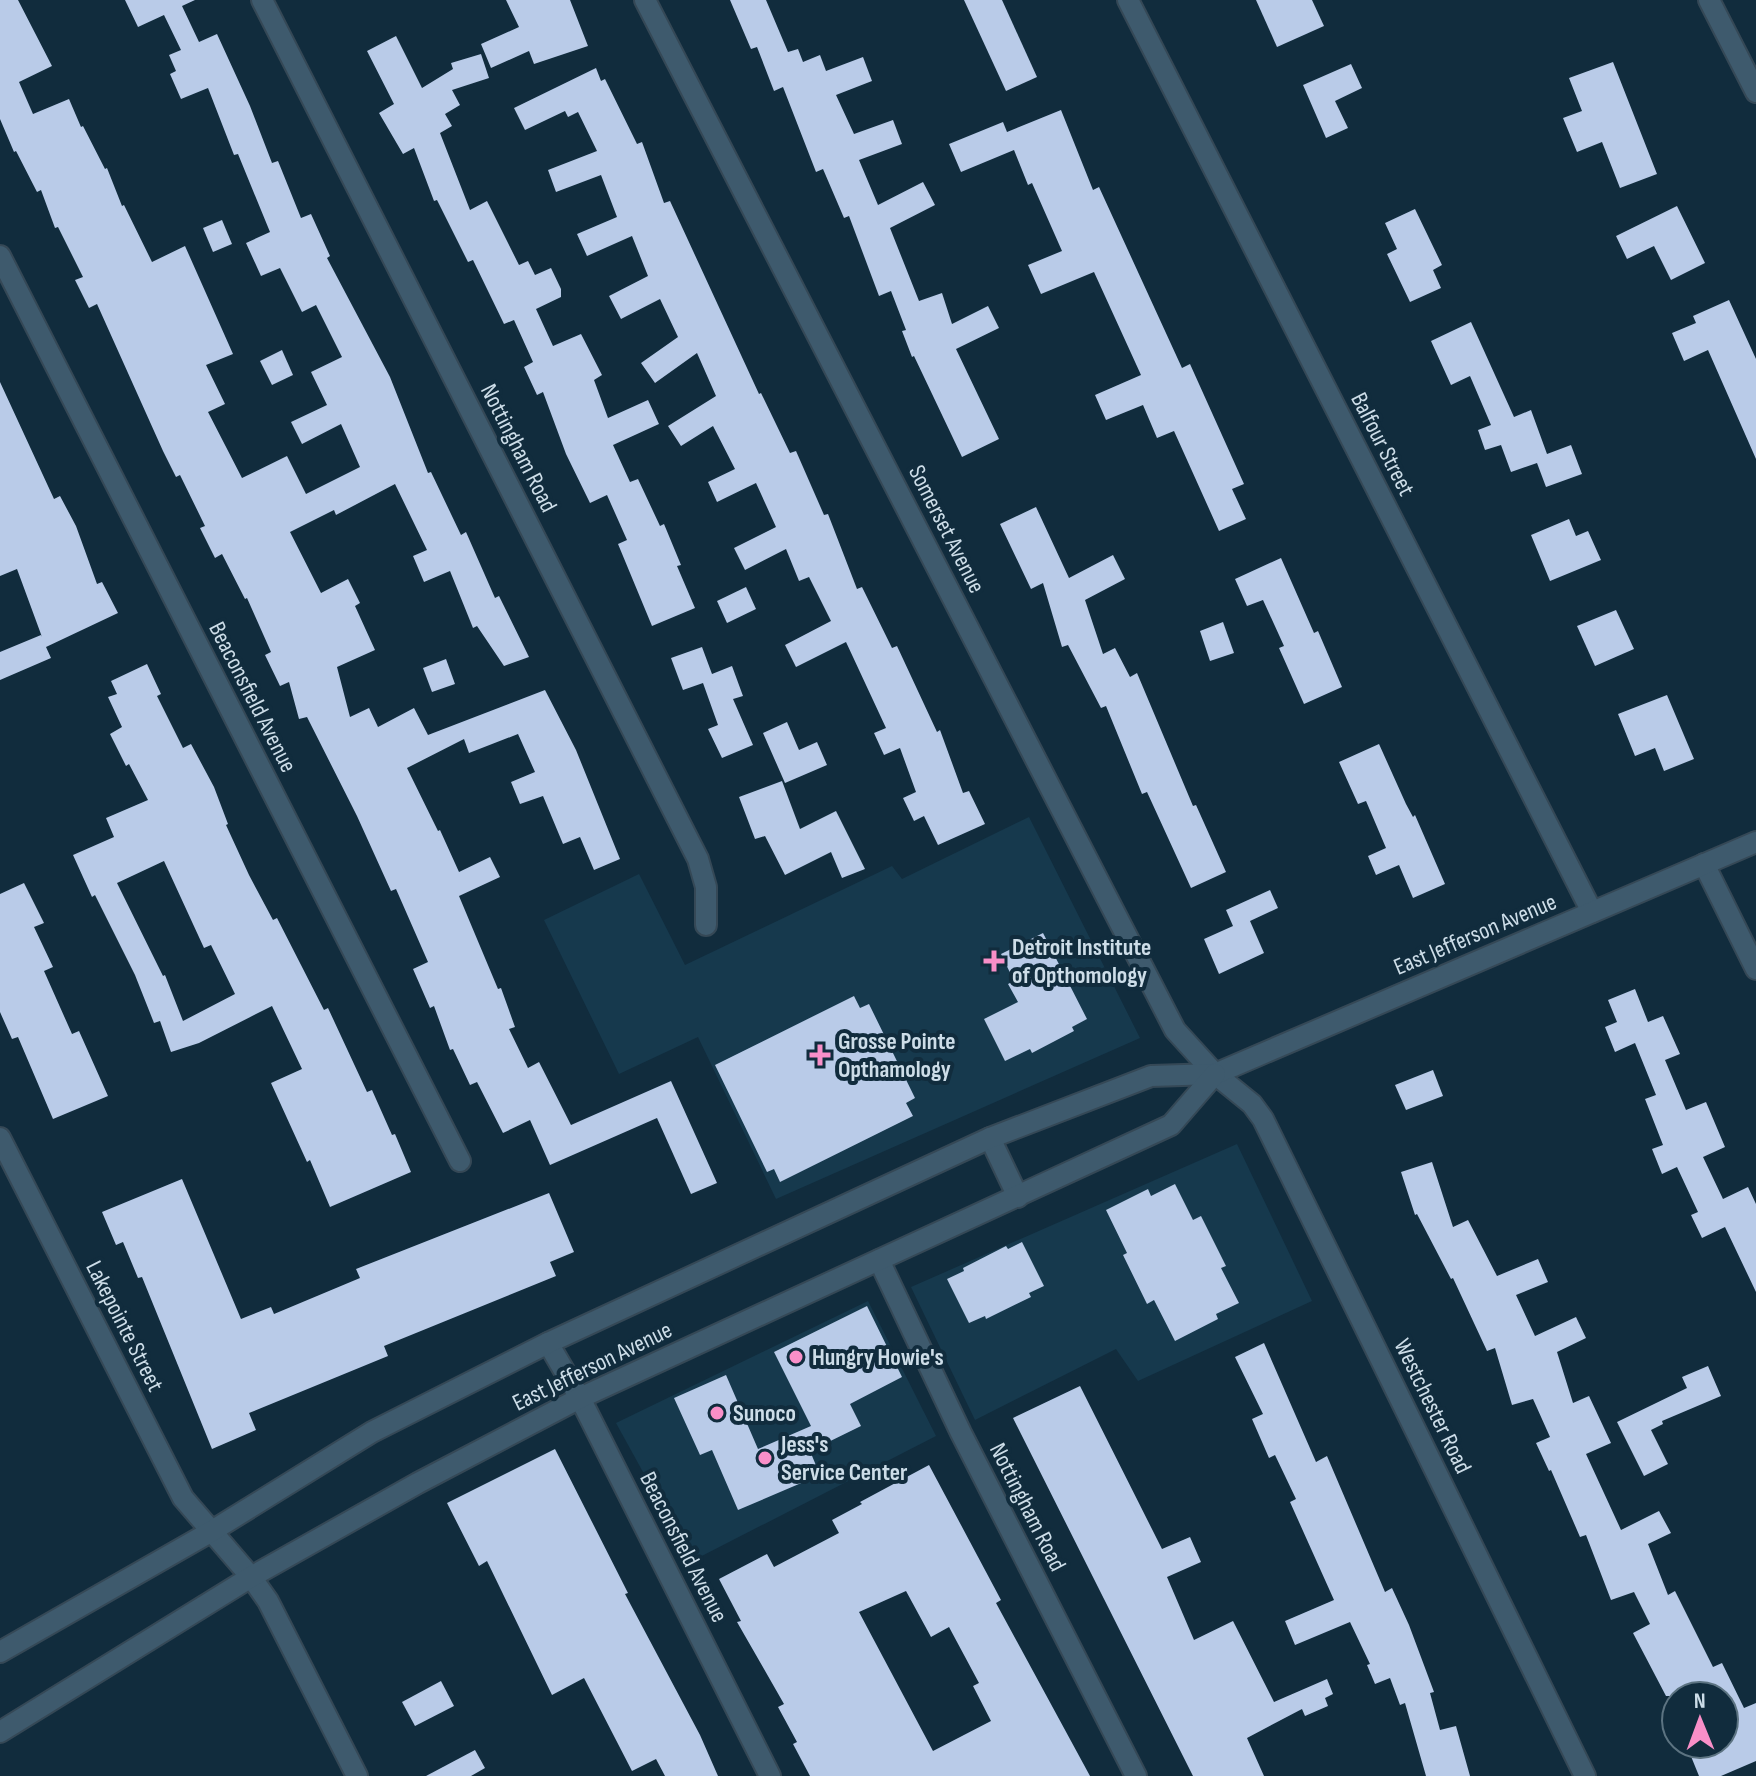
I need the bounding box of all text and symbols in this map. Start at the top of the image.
street label: Nottingham Road [474,379,563,517]
street label: Balfour Street [1344,388,1421,501]
street label: Somerset Avenue [902,460,991,598]
street label: Beaconsfield Avenue [202,617,303,777]
street label: East Jefferson Avenue [1390,887,1561,982]
place label: Detroit Institute of Opthomology [1012,933,1151,990]
marker: Detroit Institute of Opthomology [983,950,1005,972]
place label: Grosse Pointe Opthamology [838,1027,955,1084]
marker: Grosse Pointe Opthamology [809,1044,831,1066]
street label: Lakepointe Street [79,1256,170,1396]
street label: East Jefferson Avenue [508,1315,677,1418]
street label: Westchester Road [1387,1334,1478,1478]
place label: Hungry Howie's [812,1343,944,1372]
marker: Hungry Howie's [787,1348,805,1366]
place label: Sunoco [733,1399,796,1428]
marker: Sunoco [708,1404,726,1422]
place label: Jess's Service Center [780,1430,908,1487]
street label: Nottingham Road [983,1438,1072,1576]
marker: Jess's Service Center [756,1449,774,1467]
street label: Beaconsfield Avenue [633,1467,734,1627]
north arrow [1660,1680,1740,1760]
text: N [1694,1688,1706,1715]

